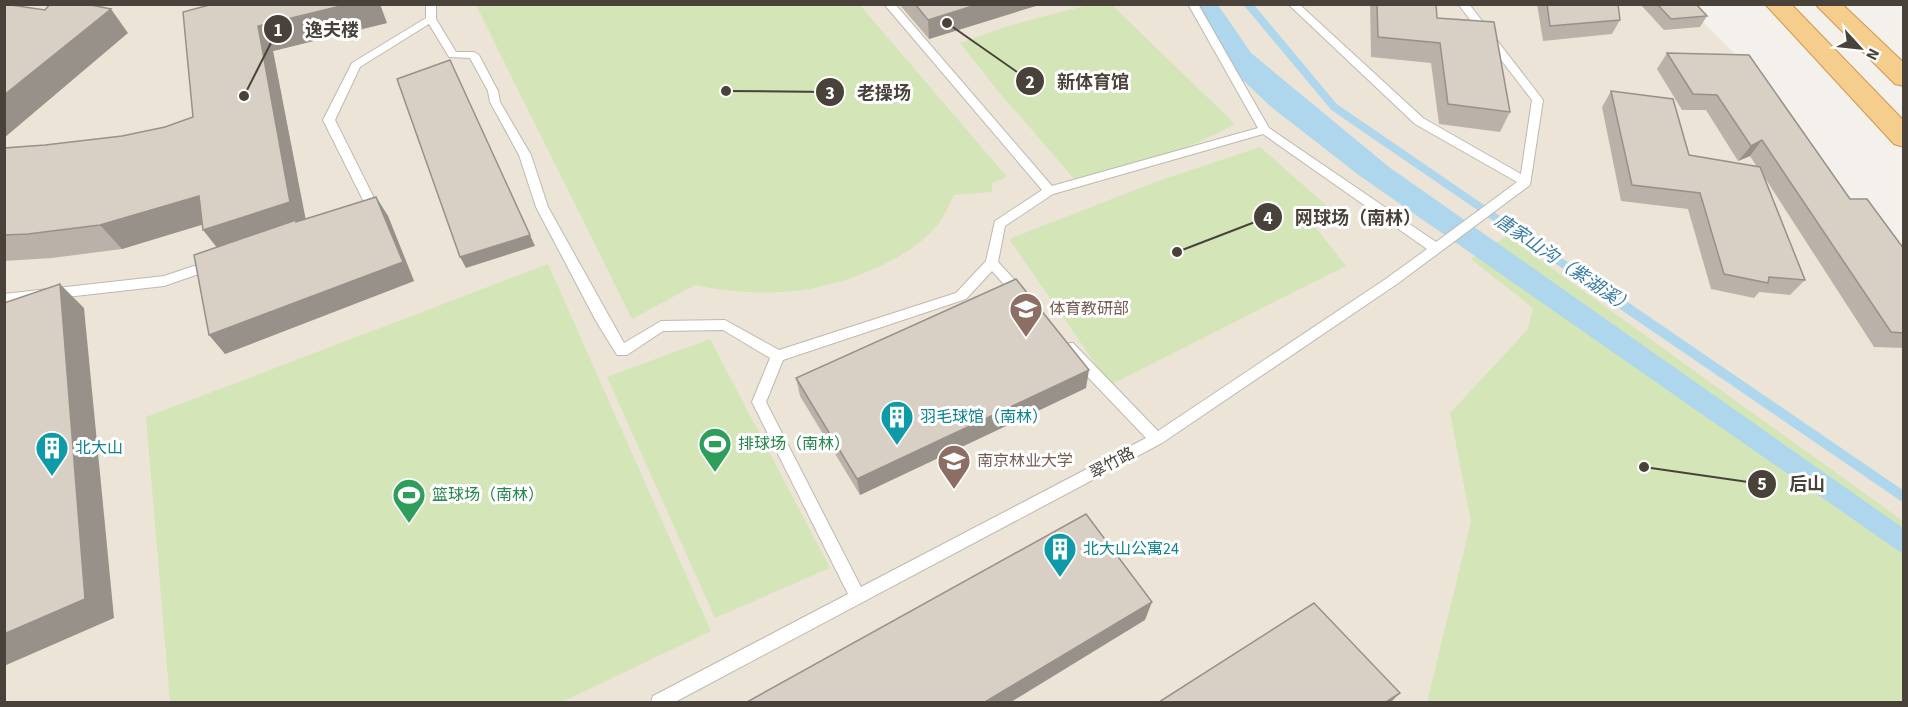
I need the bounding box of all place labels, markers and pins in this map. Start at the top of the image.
callout: 逸夫楼 [263,11,371,47]
callout: 新体育馆 [1015,63,1141,99]
callout: 老操场 [815,74,923,110]
callout: 网球场（南林） [1253,199,1433,235]
school or university icon: 体育教研部 [1008,291,1044,338]
place label: 体育教研部 [1049,298,1129,320]
building icon: 羽毛球馆（南林） [879,399,915,446]
place label: 羽毛球馆（南林） [920,406,1048,428]
sports icon: 排球场（南林） [697,426,733,473]
building icon: 北大山 [34,430,70,477]
place label: 排球场（南林） [738,433,850,455]
place label: 北大山 [75,437,123,459]
school or university icon: 南京林业大学 [936,443,972,490]
place label: 南京林业大学 [977,450,1073,472]
callout: 后山 [1747,466,1837,502]
sports icon: 篮球场（南林） [391,477,427,524]
place label: 篮球场（南林） [432,484,544,506]
building icon: 北大山公寓24 [1042,531,1078,578]
place label: 北大山公寓24 [1083,538,1179,560]

